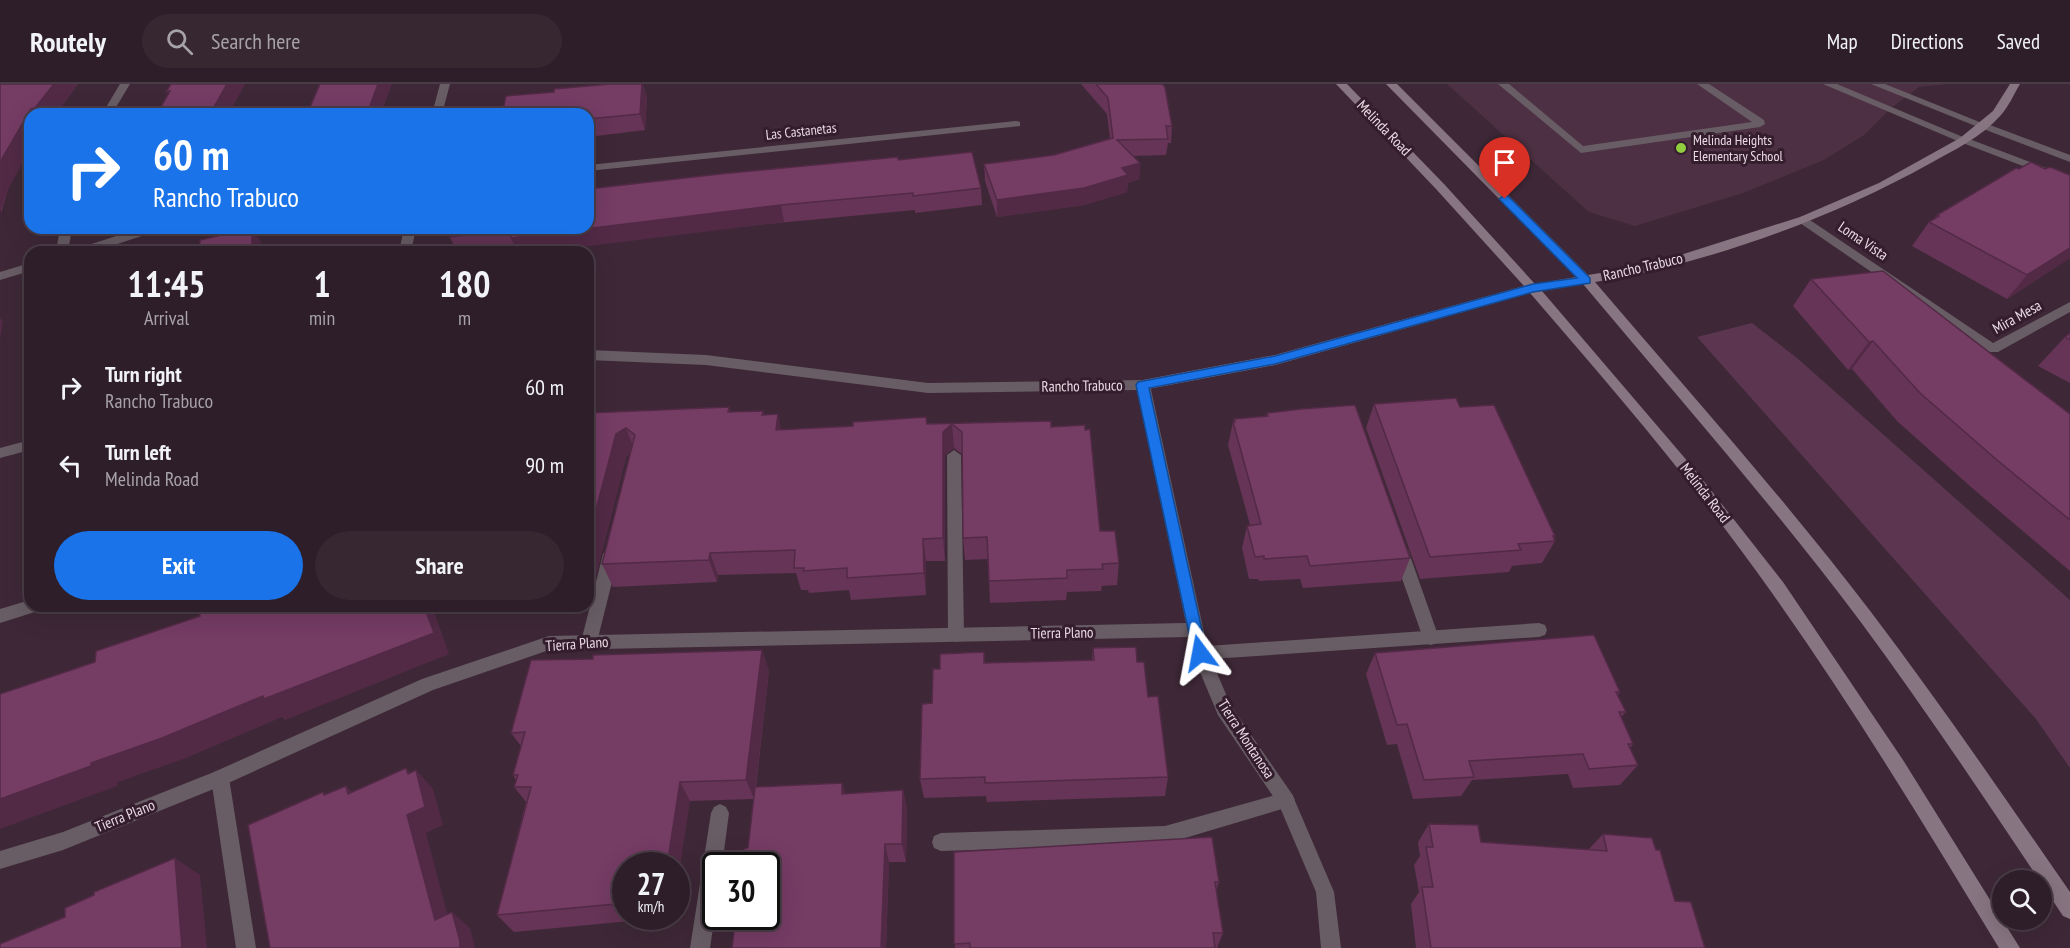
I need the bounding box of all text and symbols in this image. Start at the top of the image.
search box [142,14,562,68]
text: Routely [30,23,106,60]
icon: search [163,25,196,58]
text: Search here [211,27,300,55]
text: Map [1827,28,1858,55]
text: Directions [1891,28,1964,55]
text: Saved [1997,28,2040,55]
street label: Melinda Road [1353,96,1416,160]
street label: Las Castanetas [765,118,838,144]
text: 60 m [153,127,230,182]
place label: Melinda Heights Elementary School [1693,131,1783,165]
icon: right [54,132,132,210]
pin [1479,137,1530,199]
marker: Melinda Heights Elementary School [1674,141,1688,155]
icon: arrive [1488,146,1521,179]
text: Rancho Trabuco [153,180,299,214]
street label: Loma Vista [1835,217,1892,264]
street label: Rancho Trabuco [1601,248,1685,285]
text: 11:45 [128,260,205,307]
text: 1 [313,260,331,307]
text: 180 [439,260,490,307]
street label: Mira Mesa [1989,295,2045,338]
text: Arrival [144,305,189,331]
text: min [309,305,335,331]
text: m [458,305,471,331]
text: Turn right [105,360,182,388]
icon: right [54,371,87,404]
text: 60 m [525,373,564,401]
street label: Rancho Trabuco [1041,375,1123,396]
text: Rancho Trabuco [105,388,213,414]
text: Turn left [105,438,171,466]
icon: left [54,449,87,482]
text: 90 m [525,451,564,479]
street label: Melinda Road [1676,459,1735,526]
text: Melinda Road [105,466,199,492]
button: Exit [54,531,303,600]
button: Share [315,531,564,600]
position arrow [1168,621,1232,685]
street label: Tierra Plano [1030,622,1094,643]
street label: Tierra Plano [545,632,609,655]
street label: Tierra Montanosa [1214,696,1279,782]
street label: Tierra Plano [92,795,158,836]
speed limit sign: 30 [702,852,780,930]
text: 27 [637,864,665,903]
map controls [1992,870,2052,930]
button: search [1992,870,2052,930]
text: km/h [638,897,664,916]

